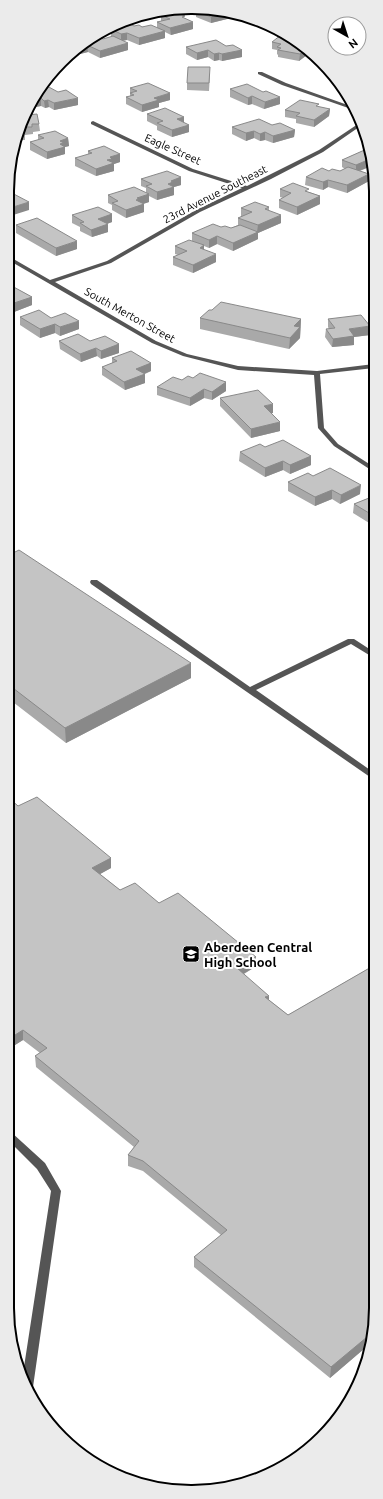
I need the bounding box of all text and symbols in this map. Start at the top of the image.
north arrow [327,16,367,56]
text: N [346,37,360,51]
street label: Eagle Street [143,131,204,167]
street label: 23rd Avenue Southeast [161,162,270,225]
street label: South Merton Street [83,285,178,345]
place label: Aberdeen Central High School [204,940,312,969]
school or university icon: Aberdeen Central High School [181,944,201,964]

